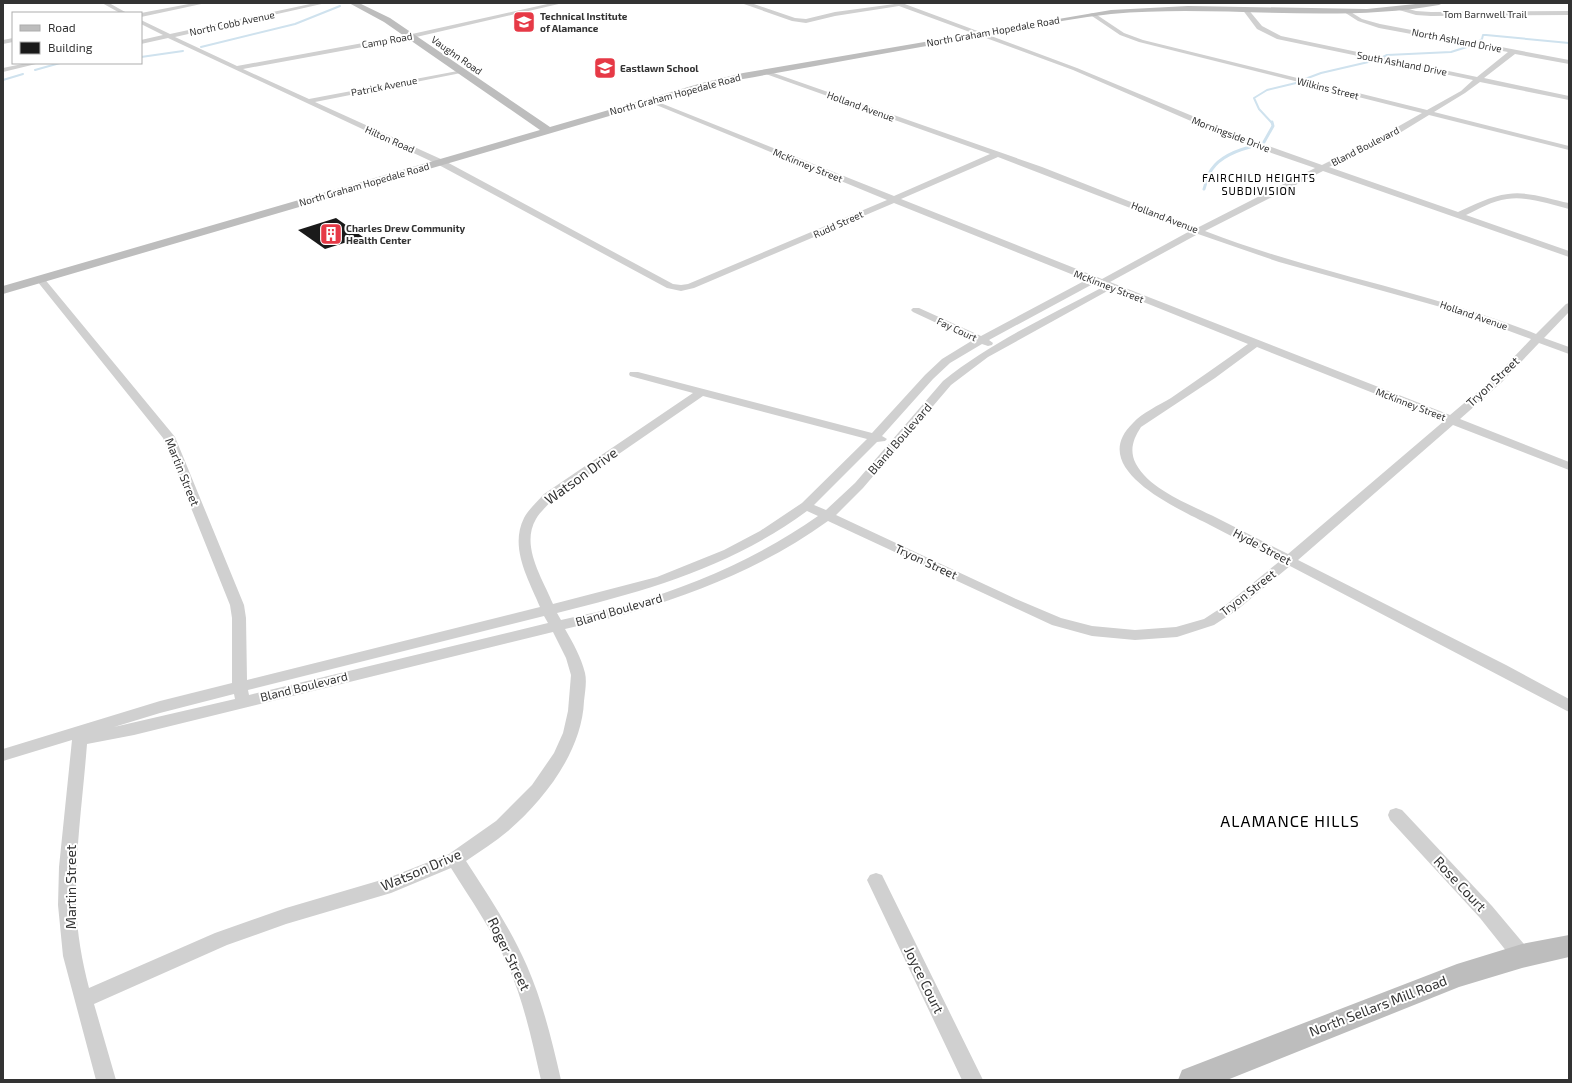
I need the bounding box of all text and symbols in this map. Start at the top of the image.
street label: North Cobb Avenue [188,8,276,38]
street label: Tom Barnwell Trail [1443,8,1527,20]
school or university icon: Technical Institute of Alamance [511,9,537,35]
place label: Technical Institute of Alamance [540,10,628,34]
legend [12,12,142,64]
street label: North Graham Hopedale Road [925,13,1061,49]
text: Road [48,20,76,34]
street label: North Ashland Drive [1411,25,1503,55]
street label: Camp Road [361,30,413,50]
street label: Vaughn Road [429,33,485,77]
text: Building [48,40,93,54]
street label: South Ashland Drive [1356,48,1448,78]
school or university icon: Eastlawn School [592,55,618,81]
place label: Eastlawn School [620,62,699,74]
street label: North Graham Hopedale Road [608,71,742,117]
street label: Patrick Avenue [350,74,418,98]
street label: Wilkins Street [1296,75,1360,102]
street label: Holland Avenue [826,88,896,124]
street label: Morningside Drive [1190,114,1272,154]
street label: Hilton Road [364,123,416,155]
street label: Bland Boulevard [1329,124,1401,168]
street label: McKinney Street [771,146,845,185]
street label: North Graham Hopedale Road [297,160,431,208]
district label: FAIRCHILD HEIGHTS SUBDIVISION [1202,171,1316,197]
street label: Holland Avenue [1130,199,1200,235]
street label: Rudd Street [811,208,865,240]
building icon: Charles Drew Community Health Center [318,221,344,247]
place label: Charles Drew Community Health Center [346,222,466,246]
street label: McKinney Street [1072,267,1146,305]
street label: Holland Avenue [1439,298,1509,332]
street label: Fay Court [935,315,979,344]
street label: Tryon Street [1463,353,1522,409]
street label: McKinney Street [1374,385,1448,423]
street label: Bland Boulevard [865,400,934,477]
street label: Martin Street [163,435,203,508]
street label: Watson Drive [541,444,620,508]
street label: Hyde Street [1231,525,1294,567]
street label: Tryon Street [893,541,960,582]
street label: Tryon Street [1217,566,1278,618]
street label: Bland Boulevard [574,590,664,628]
street label: Bland Boulevard [259,668,349,704]
district label: ALAMANCE HILLS [1220,811,1360,830]
street label: Martin Street [62,845,79,929]
street label: Watson Drive [378,845,464,894]
street label: Rose Court [1431,853,1490,915]
street label: Roger Street [484,914,534,993]
street label: Joyce Court [901,944,948,1016]
street label: North Sellars Mill Road [1306,971,1449,1040]

